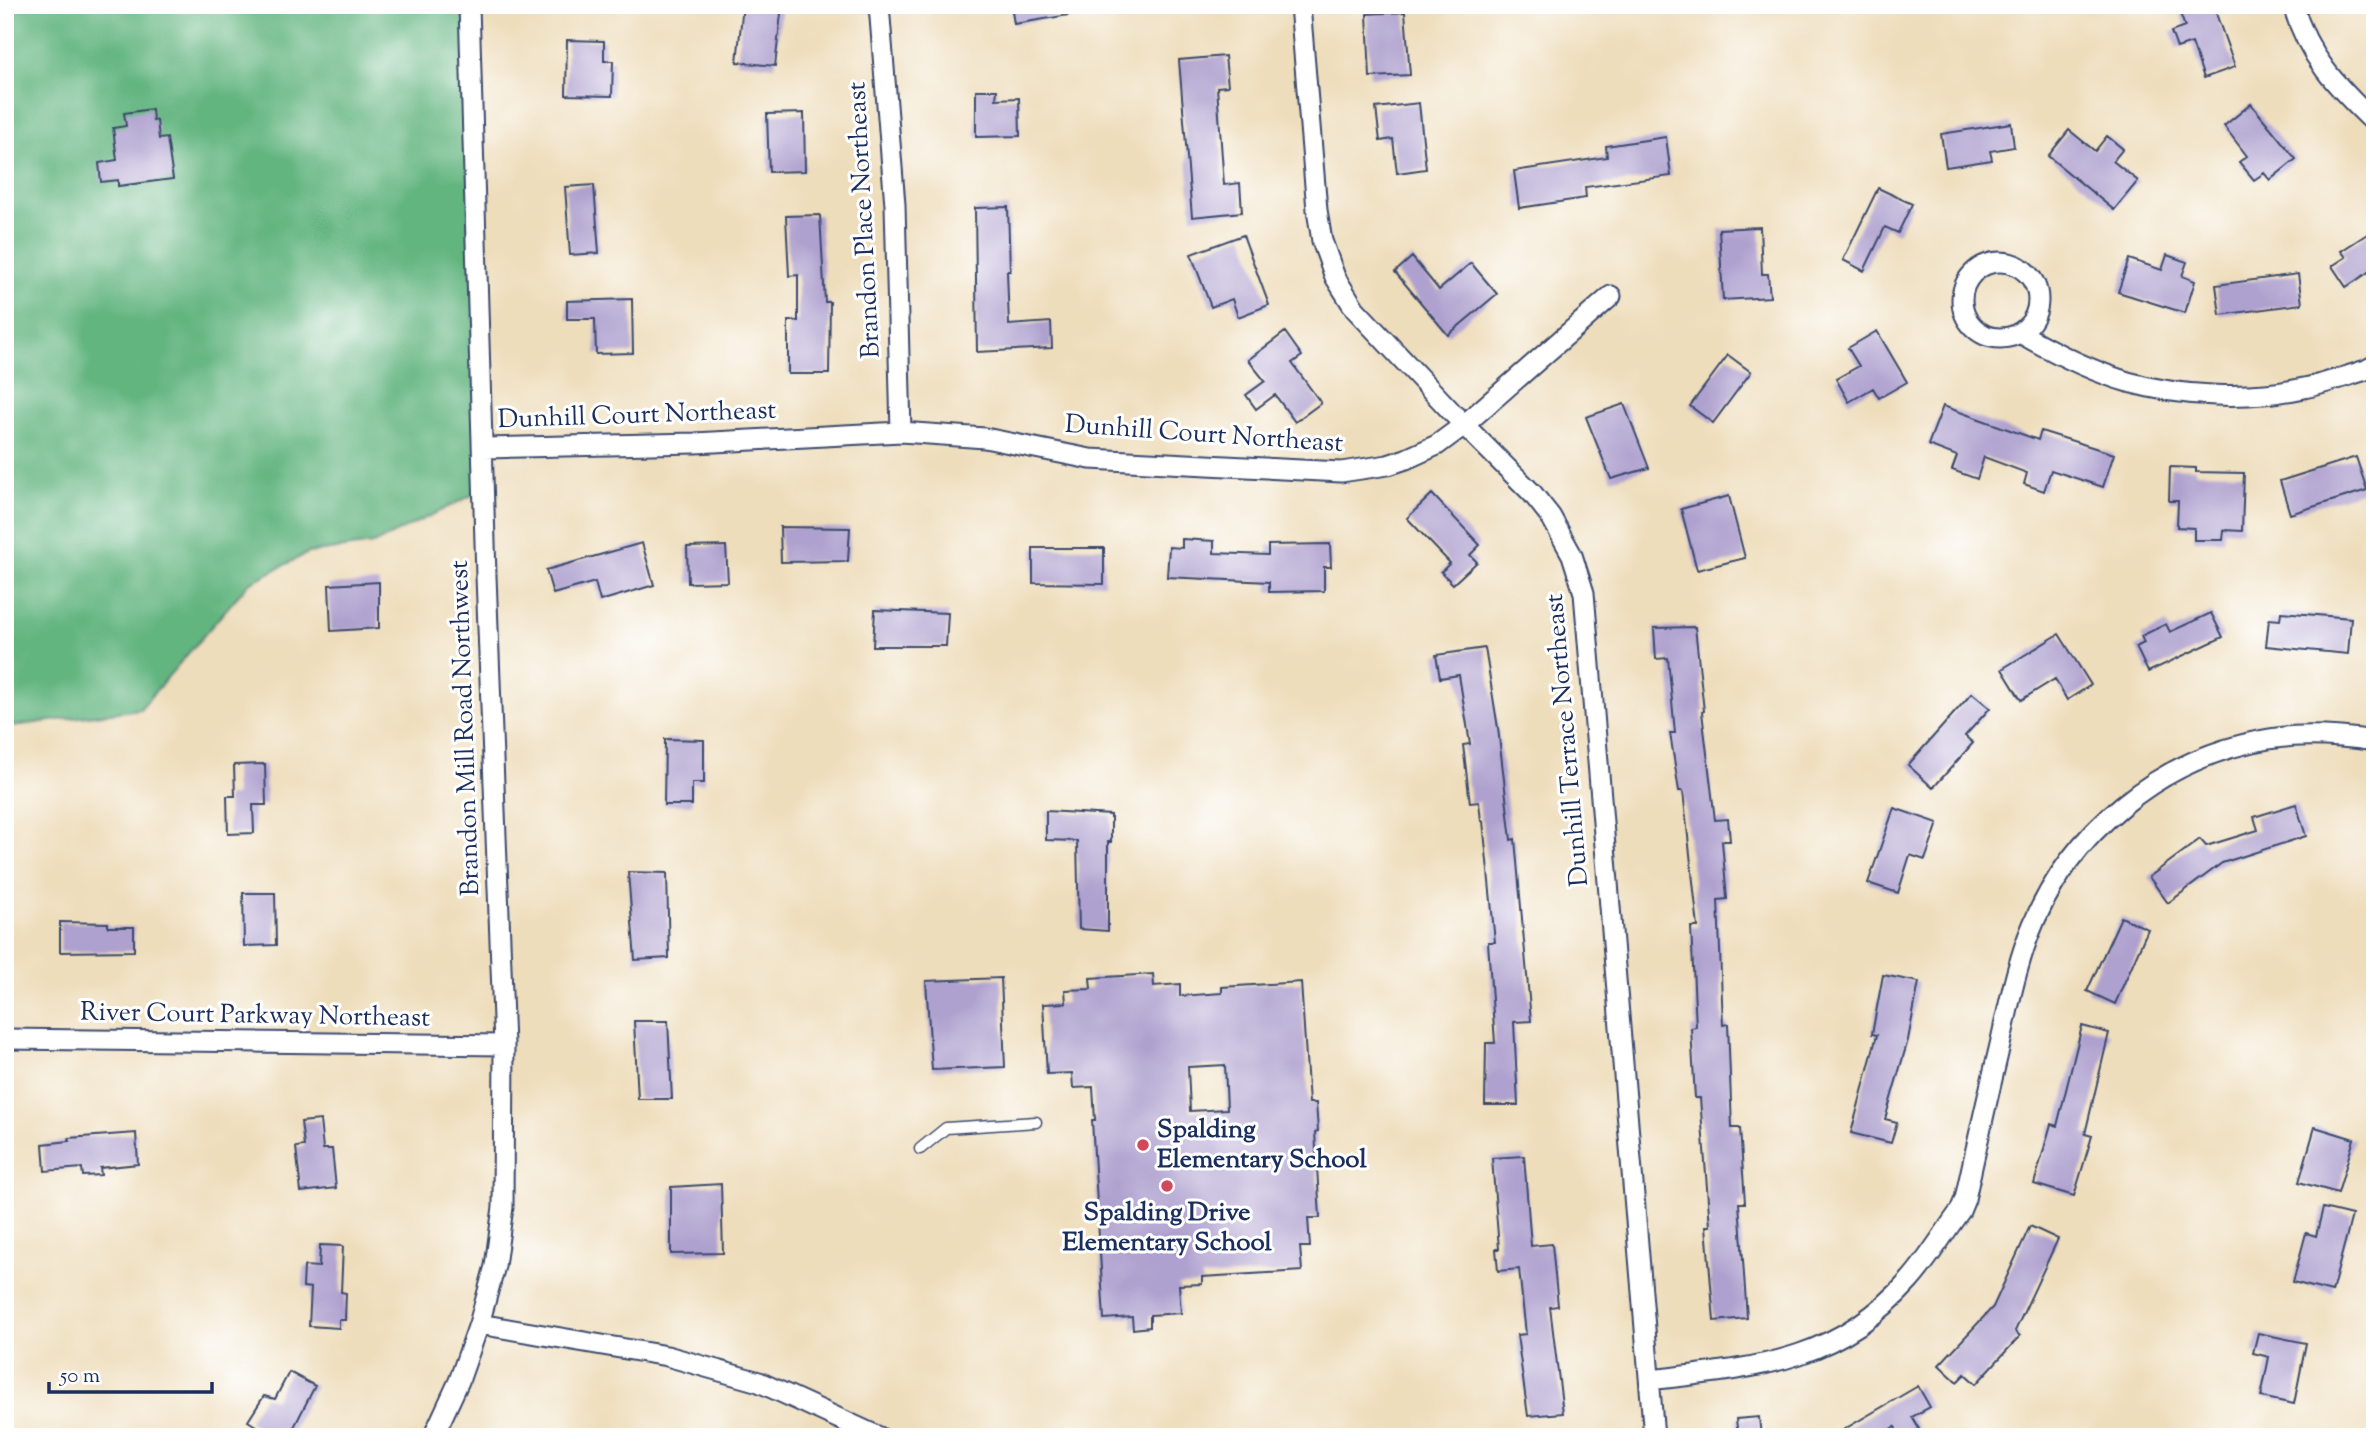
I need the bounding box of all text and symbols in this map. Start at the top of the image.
street label: Brandon Place Northeast [839,81,891,359]
street label: Dunhill Court Northeast [497,393,777,439]
street label: Dunhill Court Northeast [1064,407,1344,463]
street label: Brandon Mill Road Northwest [442,559,490,897]
street label: Dunhill Terrace Northeast [1537,592,1599,888]
street label: River Court Parkway Northeast [80,994,430,1038]
place label: Spalding Elementary School [1157,1112,1367,1179]
marker: Spalding Elementary School [1135,1137,1151,1153]
marker: Spalding Drive Elementary School [1159,1178,1175,1194]
place label: Spalding Drive Elementary School [1062,1195,1273,1262]
scale bar [49,1351,212,1395]
text: 50 m [59,1362,100,1392]

